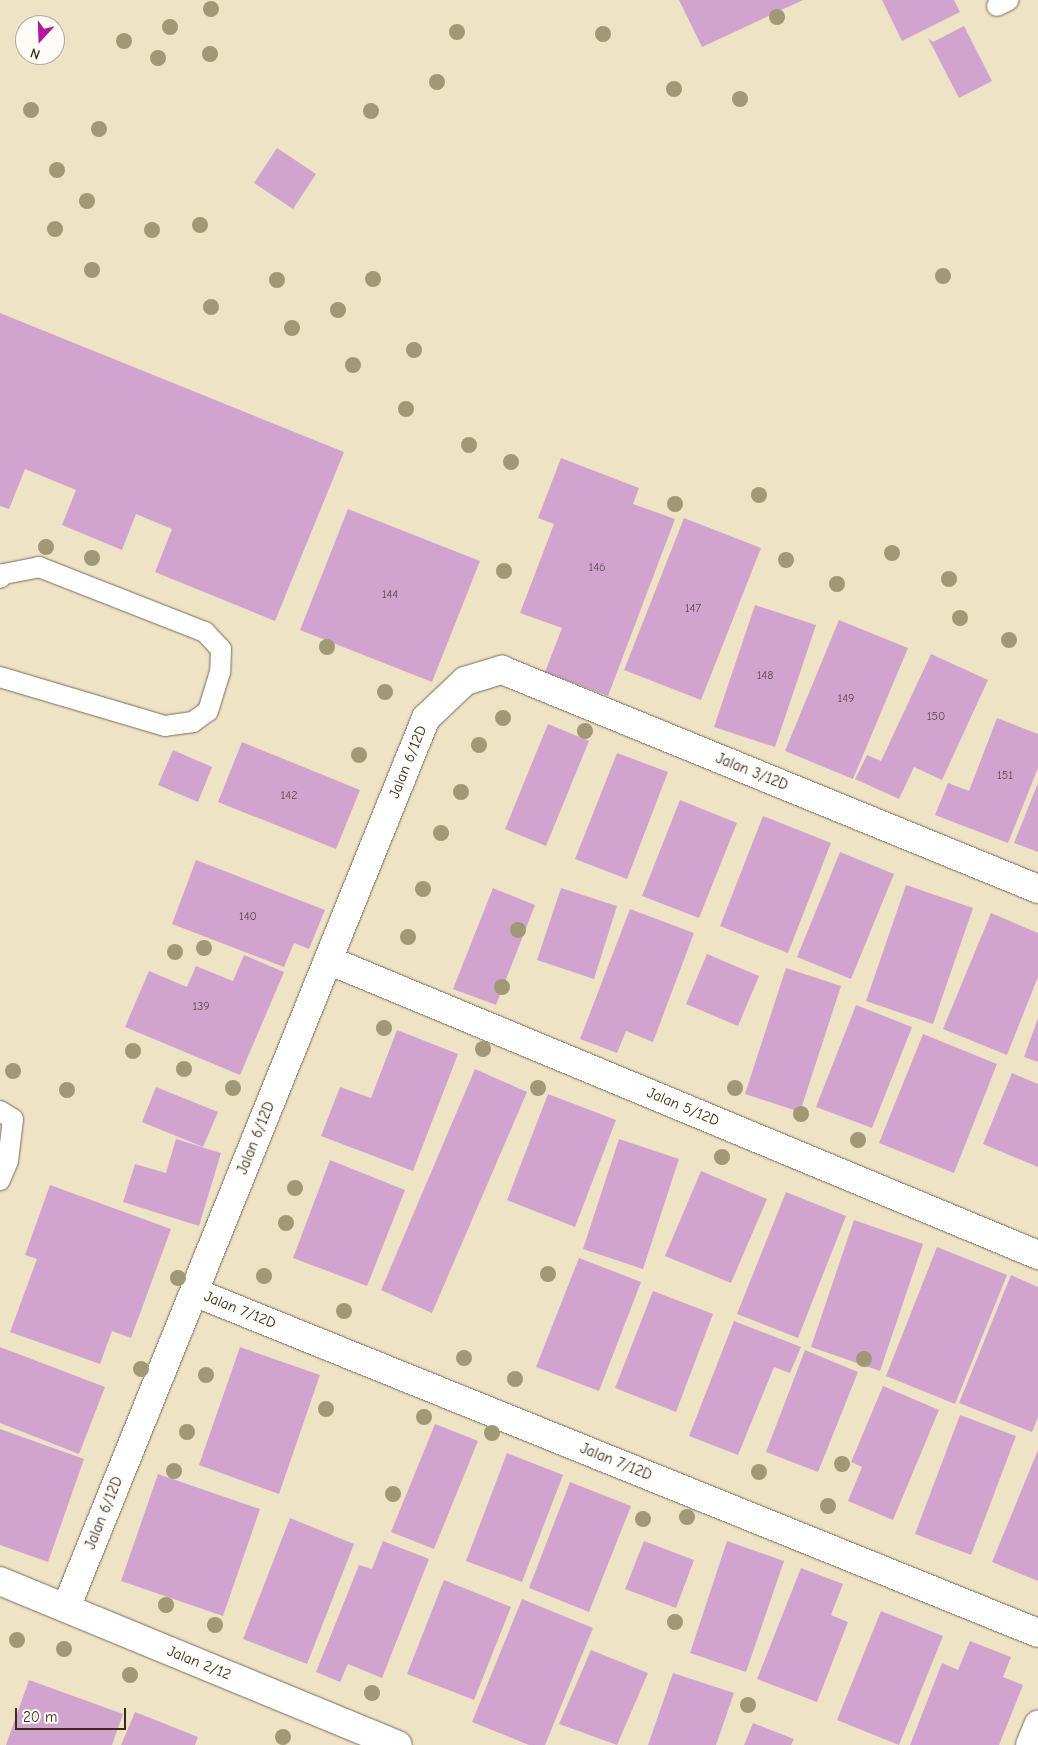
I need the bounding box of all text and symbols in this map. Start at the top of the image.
north arrow [15,15,65,65]
text: N [28,44,42,63]
house number: 146 [588,561,606,575]
house number: 144 [382,588,398,602]
house number: 147 [685,602,701,616]
house number: 148 [757,669,773,683]
house number: 149 [838,692,854,706]
house number: 150 [927,710,945,724]
street label: Jalan 6/12D [385,723,431,801]
street label: Jalan 3/12D [713,749,791,795]
house number: 151 [997,769,1013,783]
house number: 142 [281,789,297,803]
house number: 140 [239,910,257,924]
house number: 139 [192,1000,210,1014]
street label: Jalan 5/12D [644,1084,722,1130]
street label: Jalan 6/12D [233,1099,279,1177]
street label: Jalan 7/12D [201,1287,279,1333]
street label: Jalan 7/12D [577,1439,655,1485]
street label: Jalan 6/12D [81,1474,127,1552]
street label: Jalan 2/12 [165,1642,233,1684]
scale bar [18,1698,129,1730]
text: 20 m [23,1708,57,1726]

